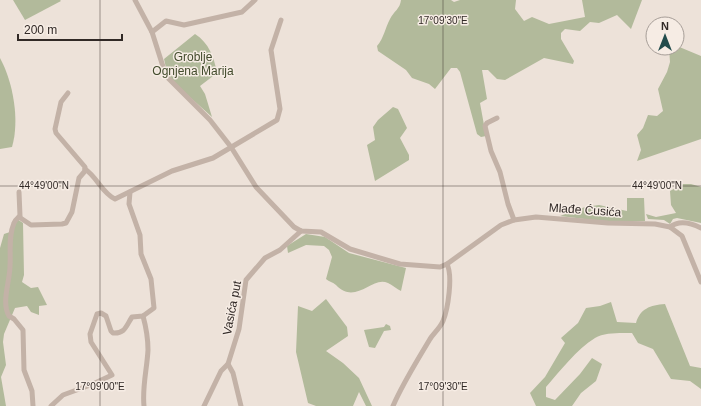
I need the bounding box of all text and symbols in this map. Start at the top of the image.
text: 17°09'30"E [418,15,468,26]
scale bar [18,16,122,42]
north arrow [645,16,685,56]
text: N [661,20,669,32]
text: 200 m [24,23,57,37]
park label: Groblje Ognjena Marija [152,50,234,78]
text: 44°49'00"N [19,180,69,191]
text: 44°49'00"N [632,180,682,191]
street label: Mlađe Ćusića [548,199,622,220]
street label: Vasića put [220,279,244,336]
text: 17°09'00"E [75,381,125,392]
text: 17°09'30"E [418,381,468,392]

